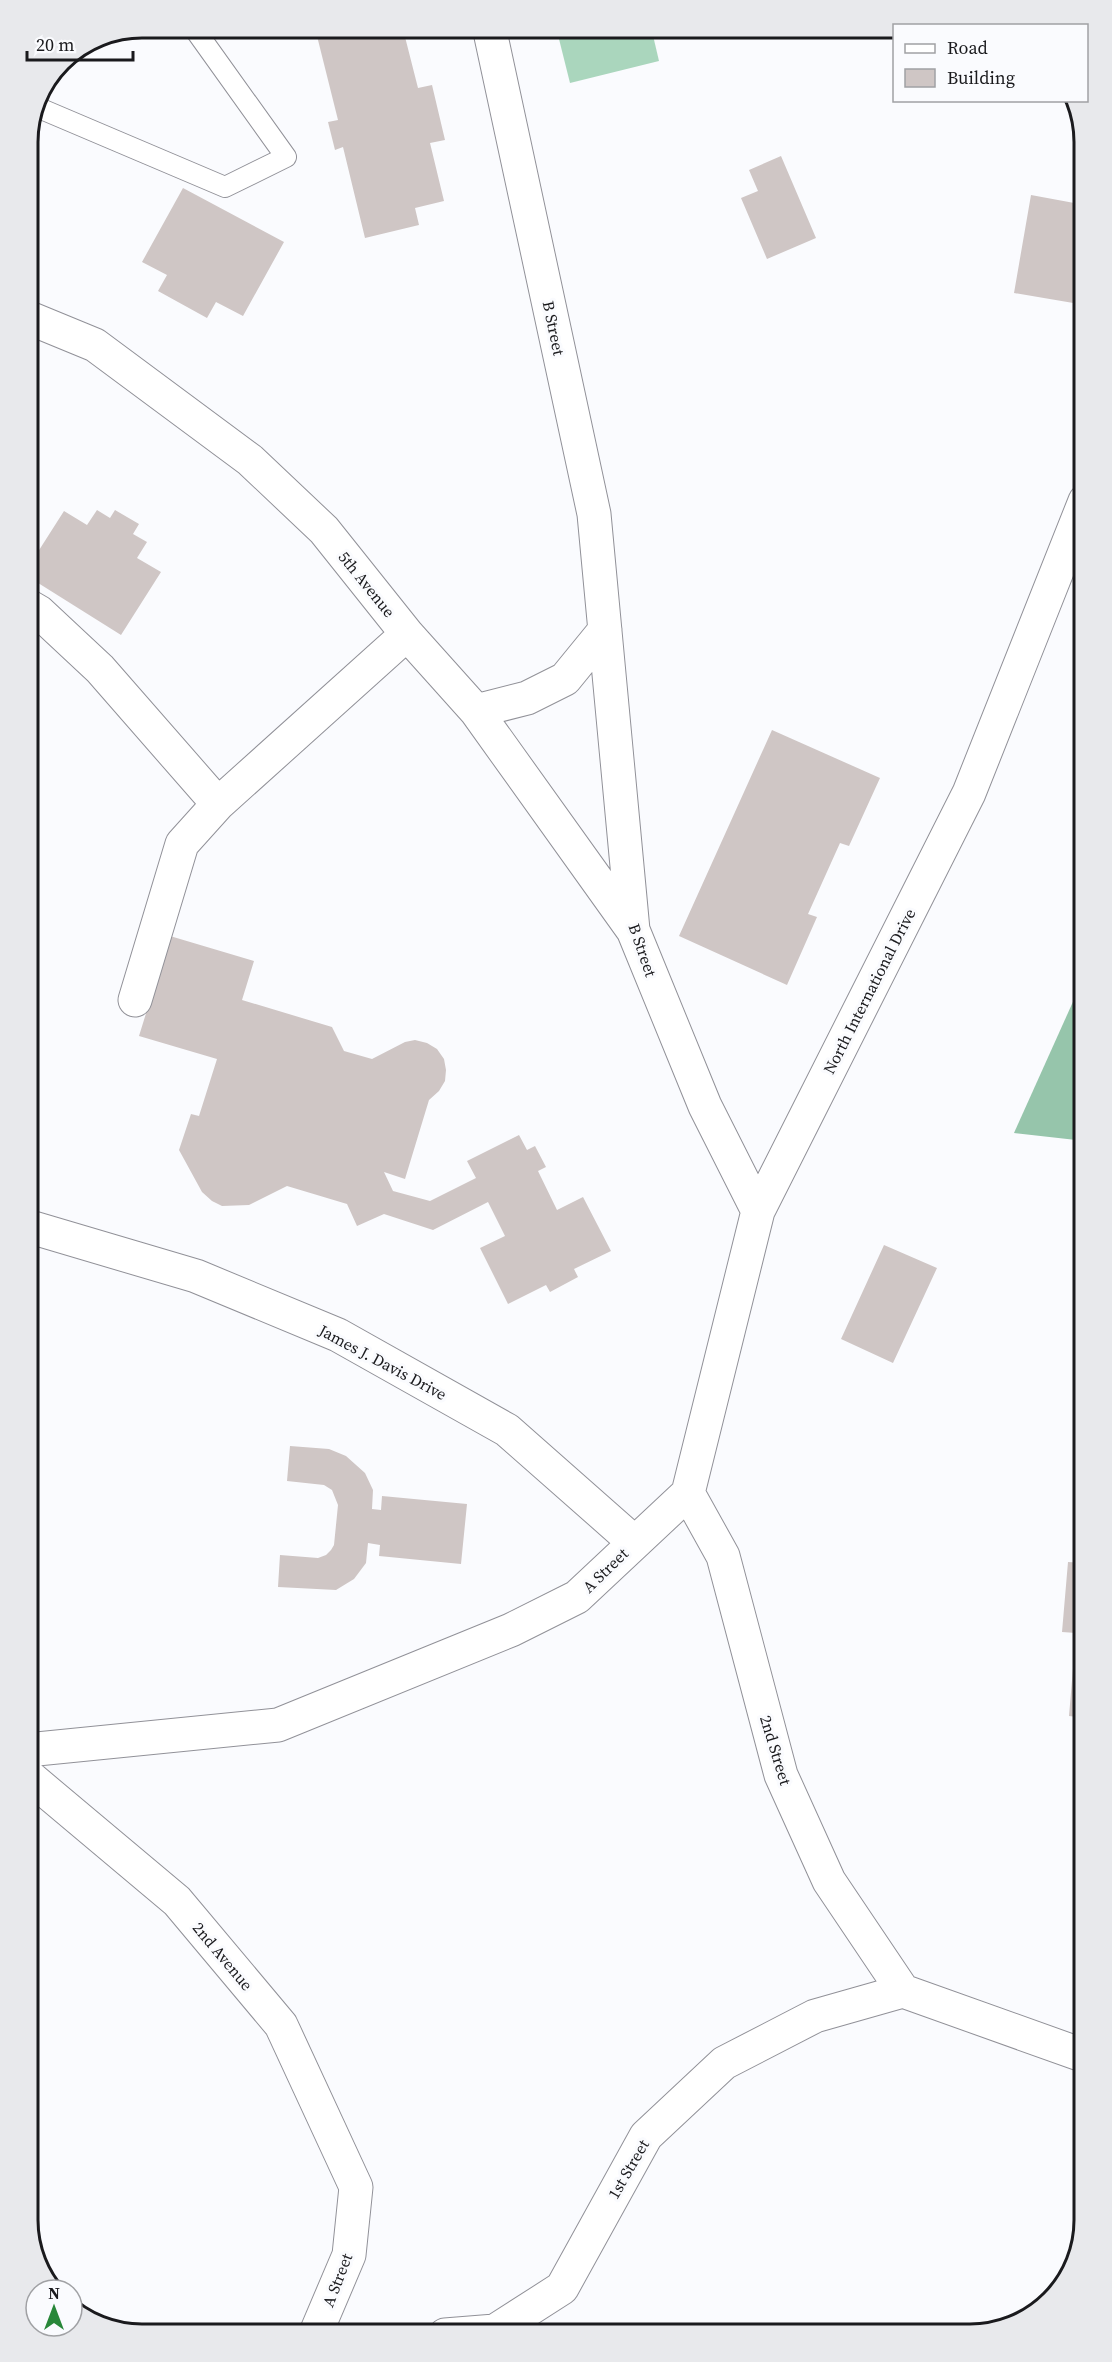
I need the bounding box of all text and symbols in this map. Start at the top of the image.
scale bar [27,24,134,62]
legend [893,24,1088,102]
text: 20 m [36,32,74,57]
text: Road [947,35,988,60]
text: Building [947,65,1015,90]
street label: B Street [538,299,571,358]
street label: 5th Avenue [334,546,400,622]
street label: North International Drive [818,904,920,1078]
street label: B Street [624,920,663,980]
street label: James J. Davis Drive [314,1319,451,1405]
street label: A Street [577,1542,633,1597]
street label: 2nd Street [755,1712,797,1788]
street label: 2nd Avenue [188,1917,258,1995]
street label: 1st Street [602,2135,654,2203]
street label: A Street [317,2249,358,2310]
north arrow [24,2278,84,2338]
text: N [48,2282,60,2304]

